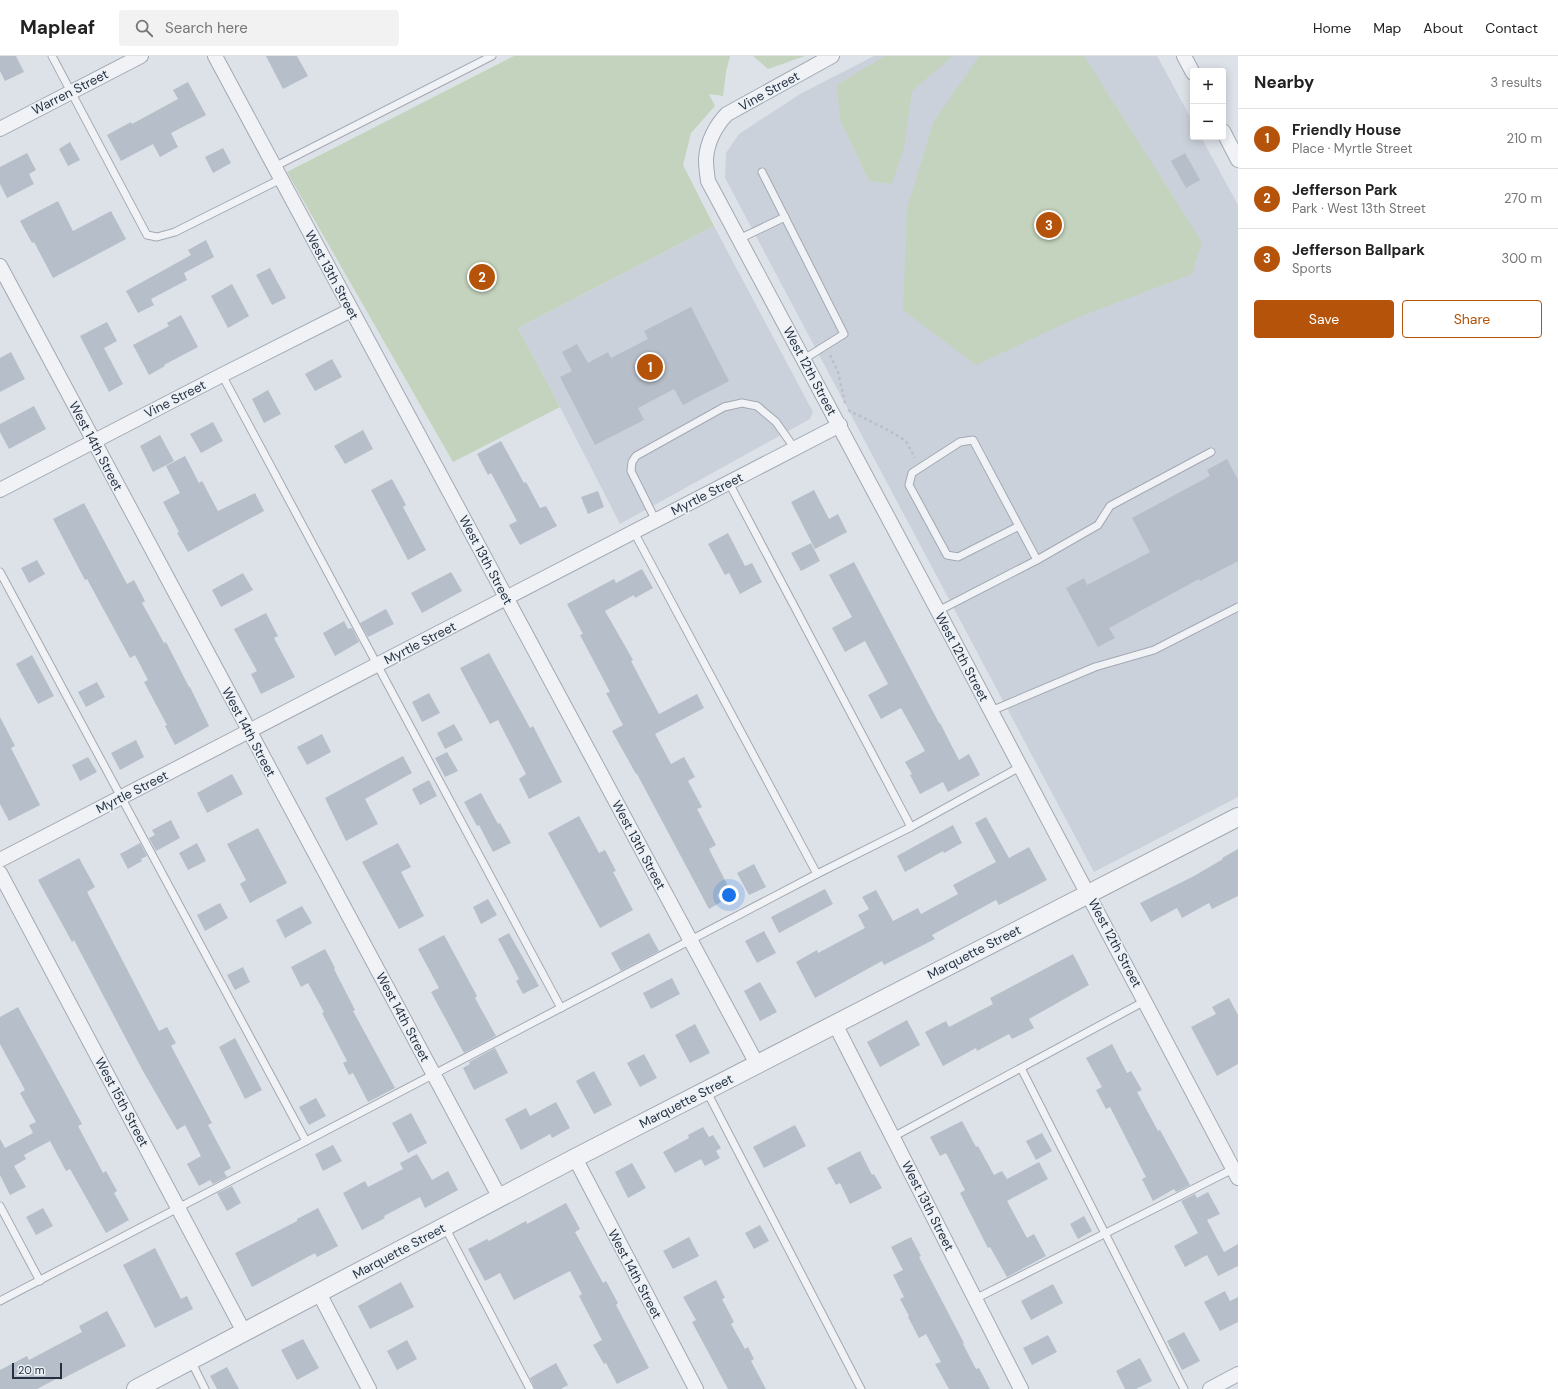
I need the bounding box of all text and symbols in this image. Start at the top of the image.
search box [119,10,399,46]
text: Mapleaf [20,15,95,40]
icon: search [133,17,155,39]
text: Search here [165,18,248,38]
text: Home [1313,19,1351,37]
text: Map [1373,19,1401,37]
text: About [1423,19,1463,37]
text: Contact [1485,19,1538,37]
street label: Warren Street [29,65,111,119]
street label: Vine Street [736,67,802,115]
map controls [1190,68,1226,140]
button: + [1190,68,1226,104]
text: Nearby [1254,71,1314,93]
text: 3 results [1490,74,1542,91]
button: − [1190,104,1226,140]
text: Friendly House [1292,120,1401,140]
text: 1 [1265,130,1269,147]
text: 210 m [1507,130,1542,147]
text: Place · Myrtle Street [1292,140,1412,157]
text: Jefferson Park [1292,180,1397,200]
text: 2 [1263,190,1271,207]
text: 270 m [1504,190,1542,207]
text: Park · West 13th Street [1292,200,1426,217]
pin: 3 [1036,210,1062,240]
street label: West 13th Street [301,227,363,323]
text: Jefferson Ballpark [1292,240,1425,260]
text: 3 [1263,250,1271,267]
text: 300 m [1501,250,1542,267]
text: Sports [1292,260,1332,277]
pin: 2 [469,262,495,292]
button: Save [1254,300,1394,338]
button: Share [1402,300,1542,338]
street label: West 12th Street [779,324,841,418]
pin: 1 [637,352,663,382]
street label: Vine Street [141,376,209,422]
street label: West 14th Street [65,398,127,494]
street label: Myrtle Street [668,469,746,519]
street label: West 13th Street [455,512,517,608]
street label: West 12th Street [931,610,993,704]
street label: Myrtle Street [381,618,459,668]
street label: West 14th Street [218,684,280,780]
street label: Myrtle Street [93,767,171,817]
street label: West 13th Street [608,797,670,893]
your location [719,885,739,905]
street label: West 12th Street [1084,896,1146,990]
street label: Marquette Street [924,921,1024,983]
street label: West 14th Street [372,969,434,1065]
street label: West 15th Street [91,1054,153,1150]
street label: Marquette Street [636,1070,736,1132]
street label: West 13th Street [898,1158,958,1254]
street label: Marquette Street [350,1219,448,1283]
street label: West 14th Street [604,1226,666,1322]
scale bar [12,1361,62,1380]
text: 20 m [18,1363,44,1377]

